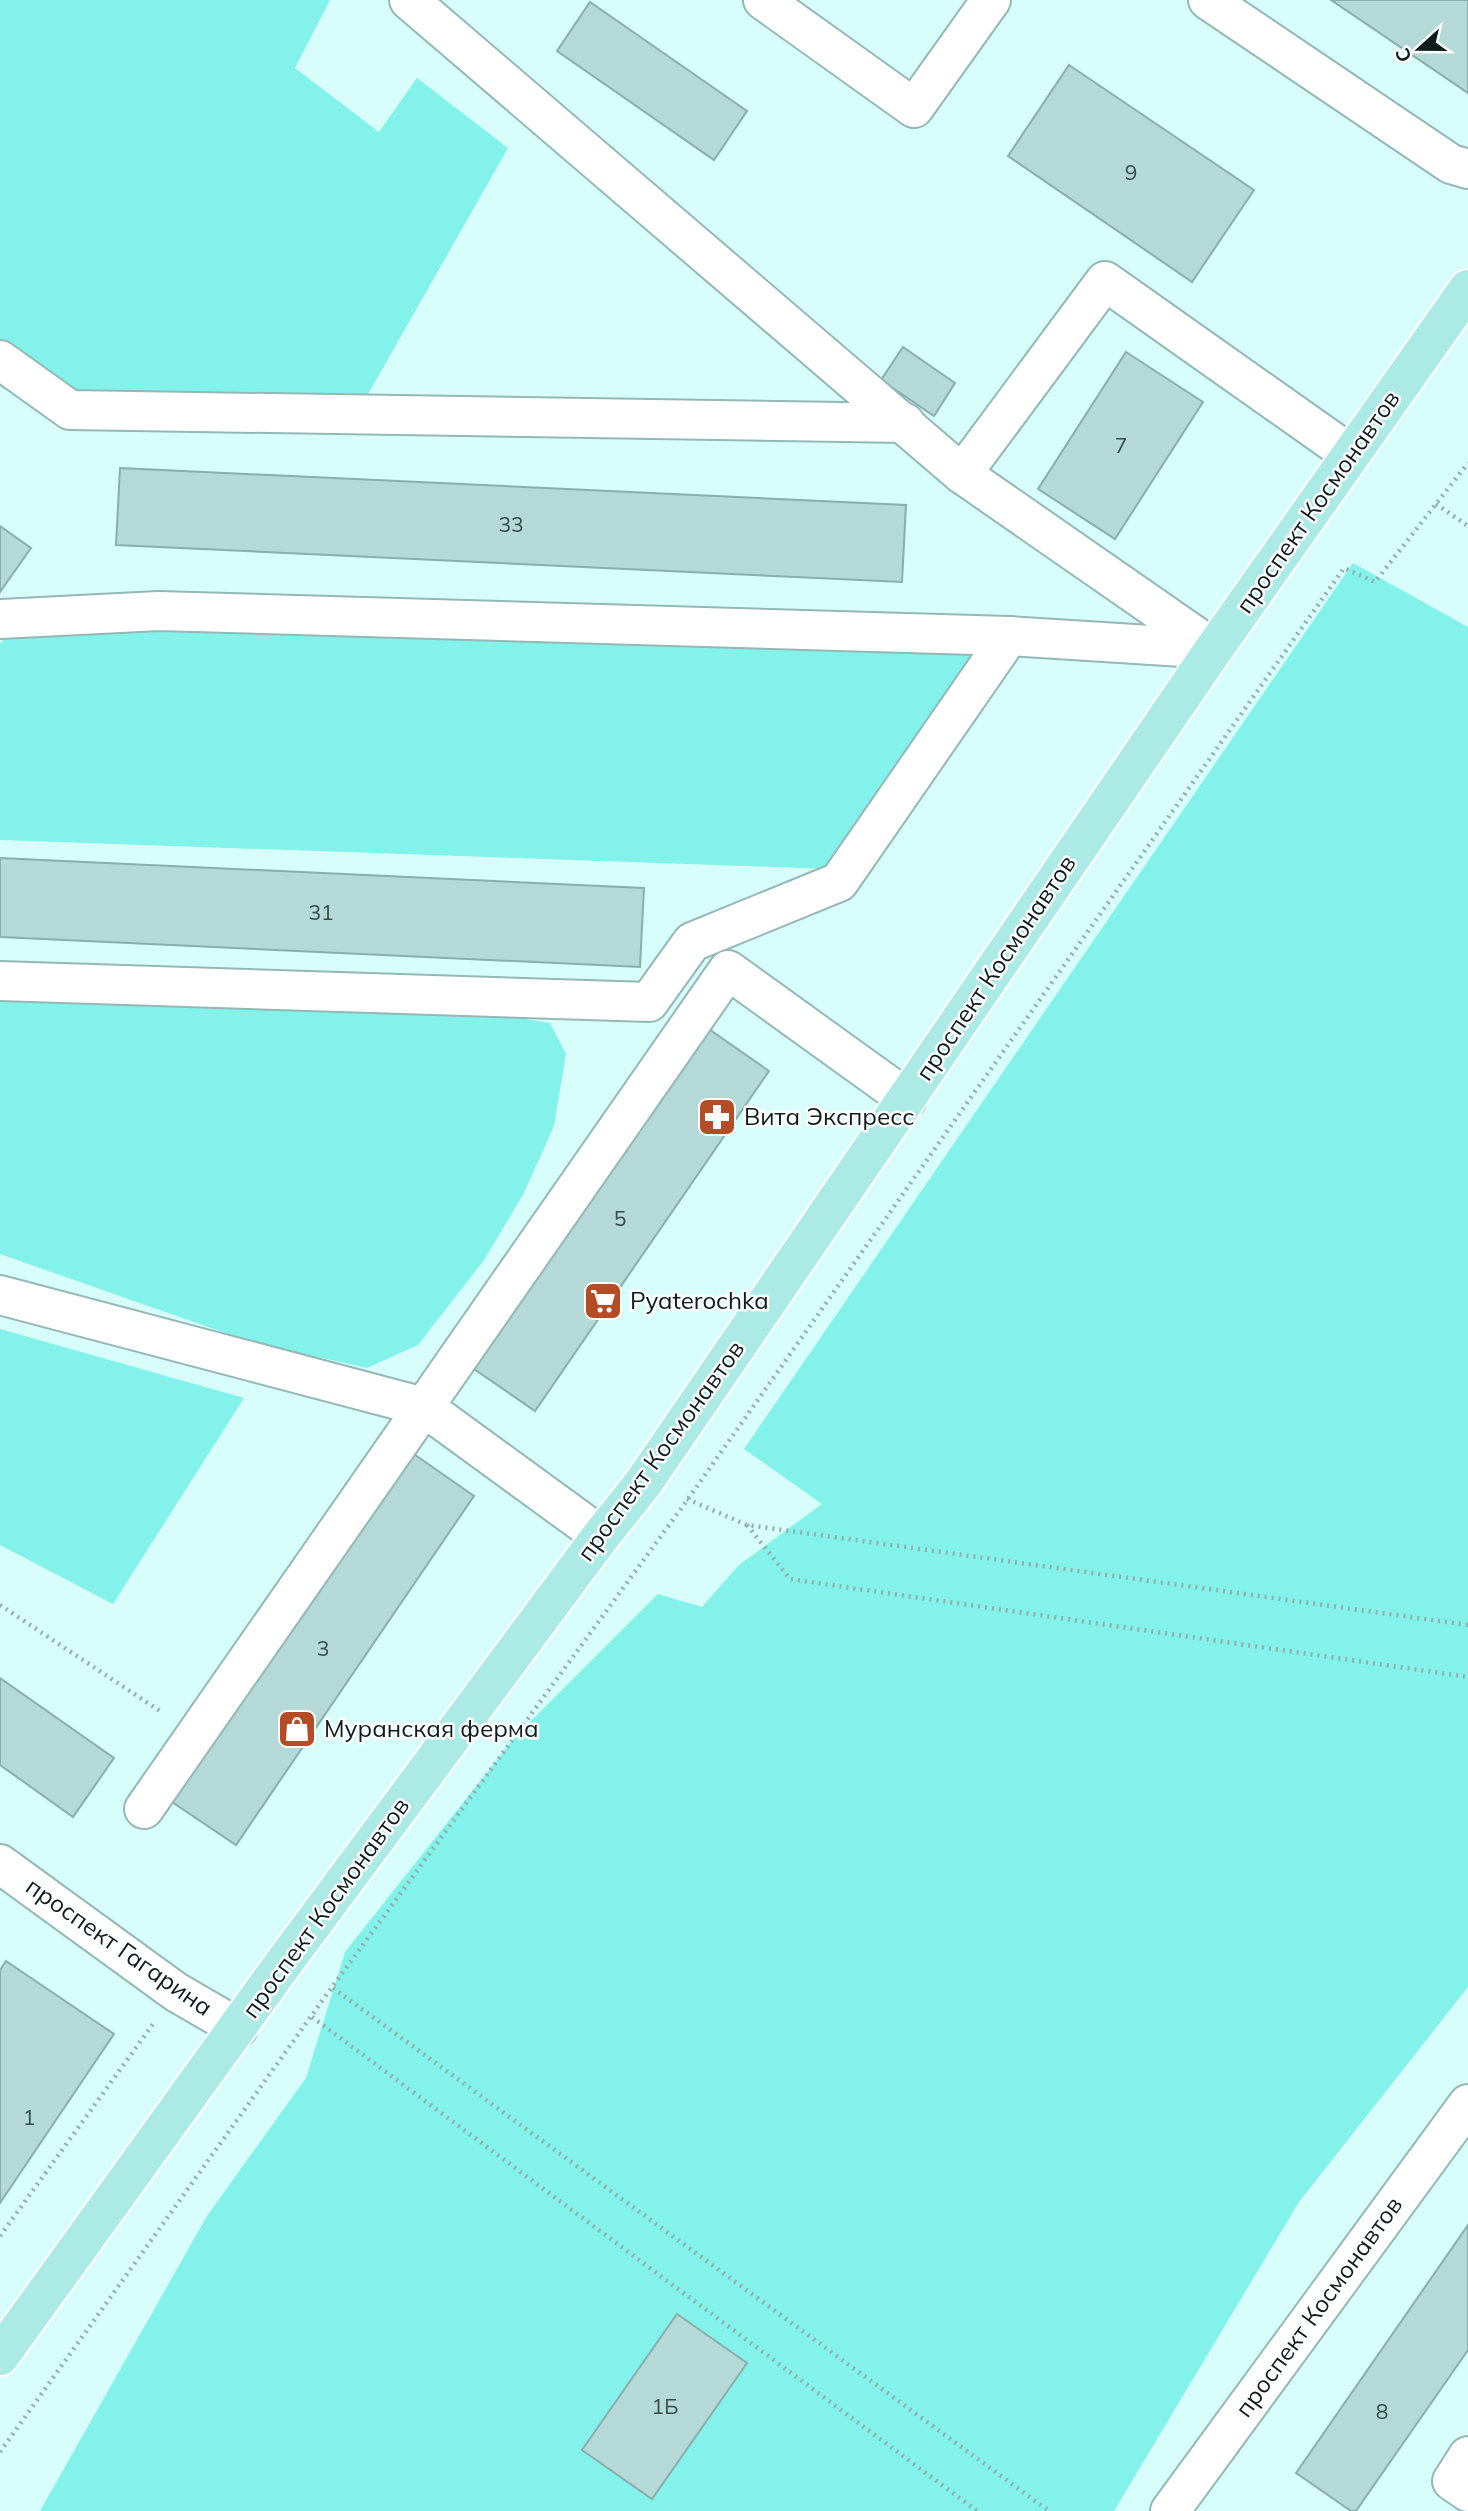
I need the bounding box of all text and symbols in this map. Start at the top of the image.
north arrow [1384,14,1454,84]
text: С [1390,45,1417,65]
house number: 9 [1125,159,1137,185]
street label: проспект Космонавтов [1229,384,1406,619]
house number: 7 [1115,432,1127,458]
house number: 33 [498,511,524,537]
street label: проспект Космонавтов [909,849,1082,1086]
house number: 31 [308,899,334,925]
pharmacy icon: Вита Экспресс [696,1096,738,1138]
place label: Вита Экспресс [744,1101,914,1131]
house number: 5 [614,1205,626,1231]
supermarket icon: Pyaterochka [582,1280,624,1322]
place label: Pyaterochka [630,1285,769,1315]
street label: проспект Космонавтов [570,1334,750,1567]
house number: 3 [317,1635,329,1661]
shop icon: Муранская ферма [276,1708,318,1750]
place label: Муранская ферма [324,1713,539,1743]
street label: проспект Космонавтов [235,1791,415,2024]
street label: проспект Гагарина [21,1871,219,2022]
house number: 1 [23,2104,35,2130]
street label: проспект Космонавтов [1228,2190,1408,2423]
house number: 1Б [652,2393,678,2419]
house number: 8 [1376,2398,1388,2424]

